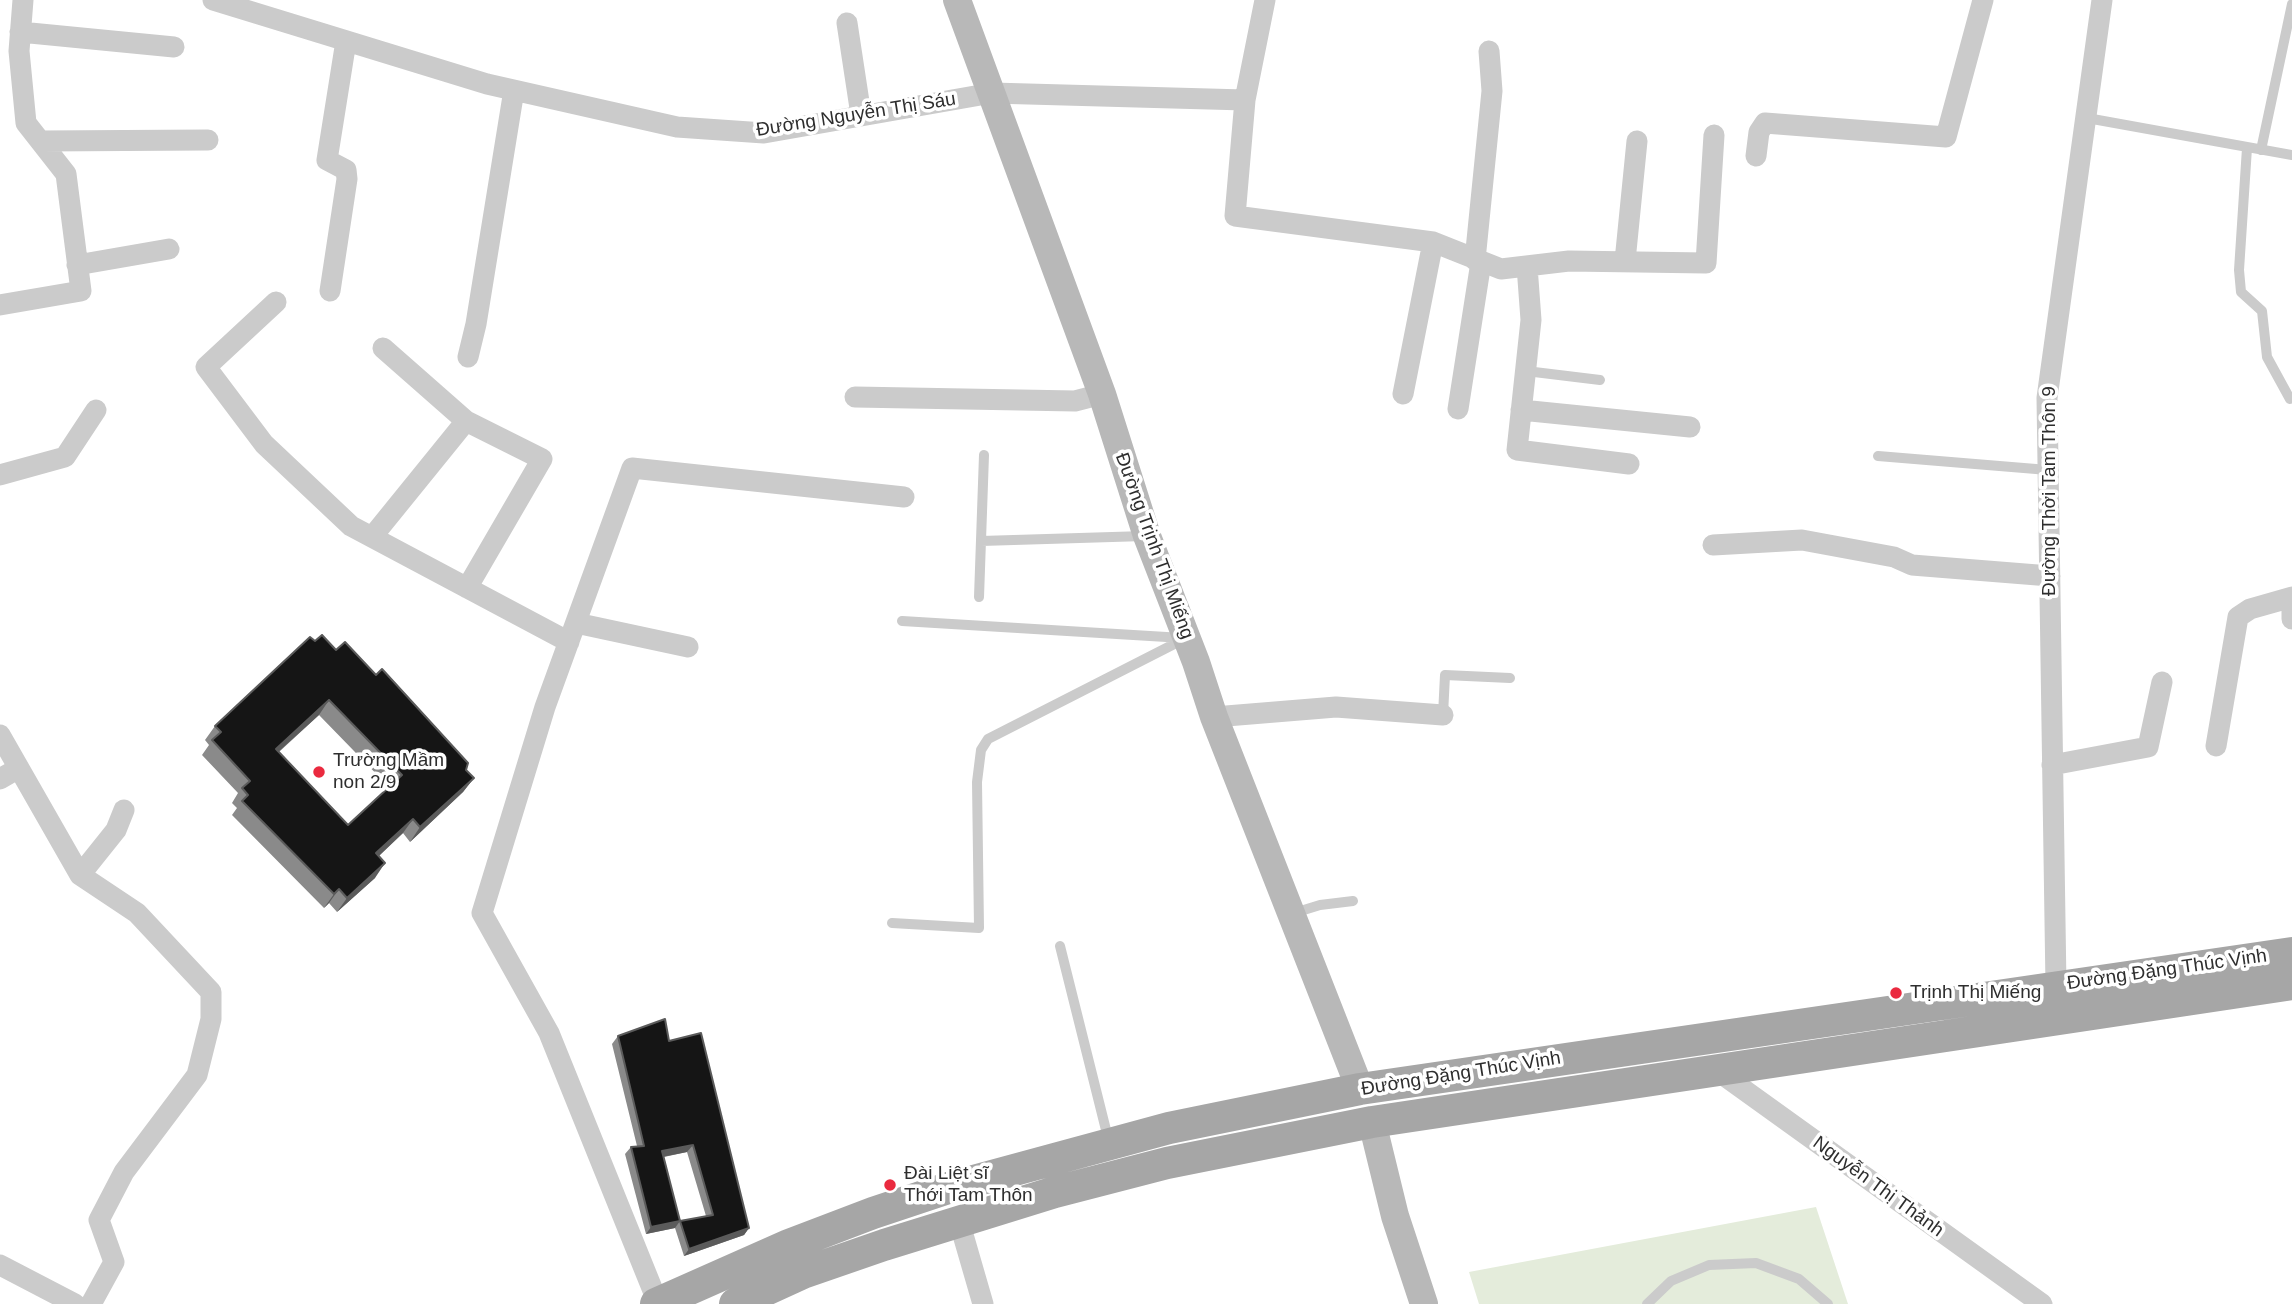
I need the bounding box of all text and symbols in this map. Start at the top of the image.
street label: Đường Nguyễn Thị Sáu [755,88,957,142]
street label: Đường Thời Tam Thôn 9 [2039,386,2061,596]
street label: Đường Trịnh Thị Miếng [1110,450,1198,642]
place label: Trường Mầm non 2/9 [333,750,444,794]
marker: Trường Mầm non 2/9 [311,764,327,780]
street label: Đường Đặng Thúc Vịnh [2066,945,2268,995]
place label: Trịnh Thị Miếng [1910,982,2041,1004]
marker: Trịnh Thị Miếng [1888,985,1904,1001]
street label: Đường Đặng Thúc Vịnh [1360,1047,1562,1101]
street label: Nguyễn Thị Thảnh [1808,1132,1948,1242]
place label: Đài Liệt sĩ Thới Tam Thôn [904,1163,1033,1207]
marker: Đài Liệt sĩ Thới Tam Thôn [882,1177,898,1193]

